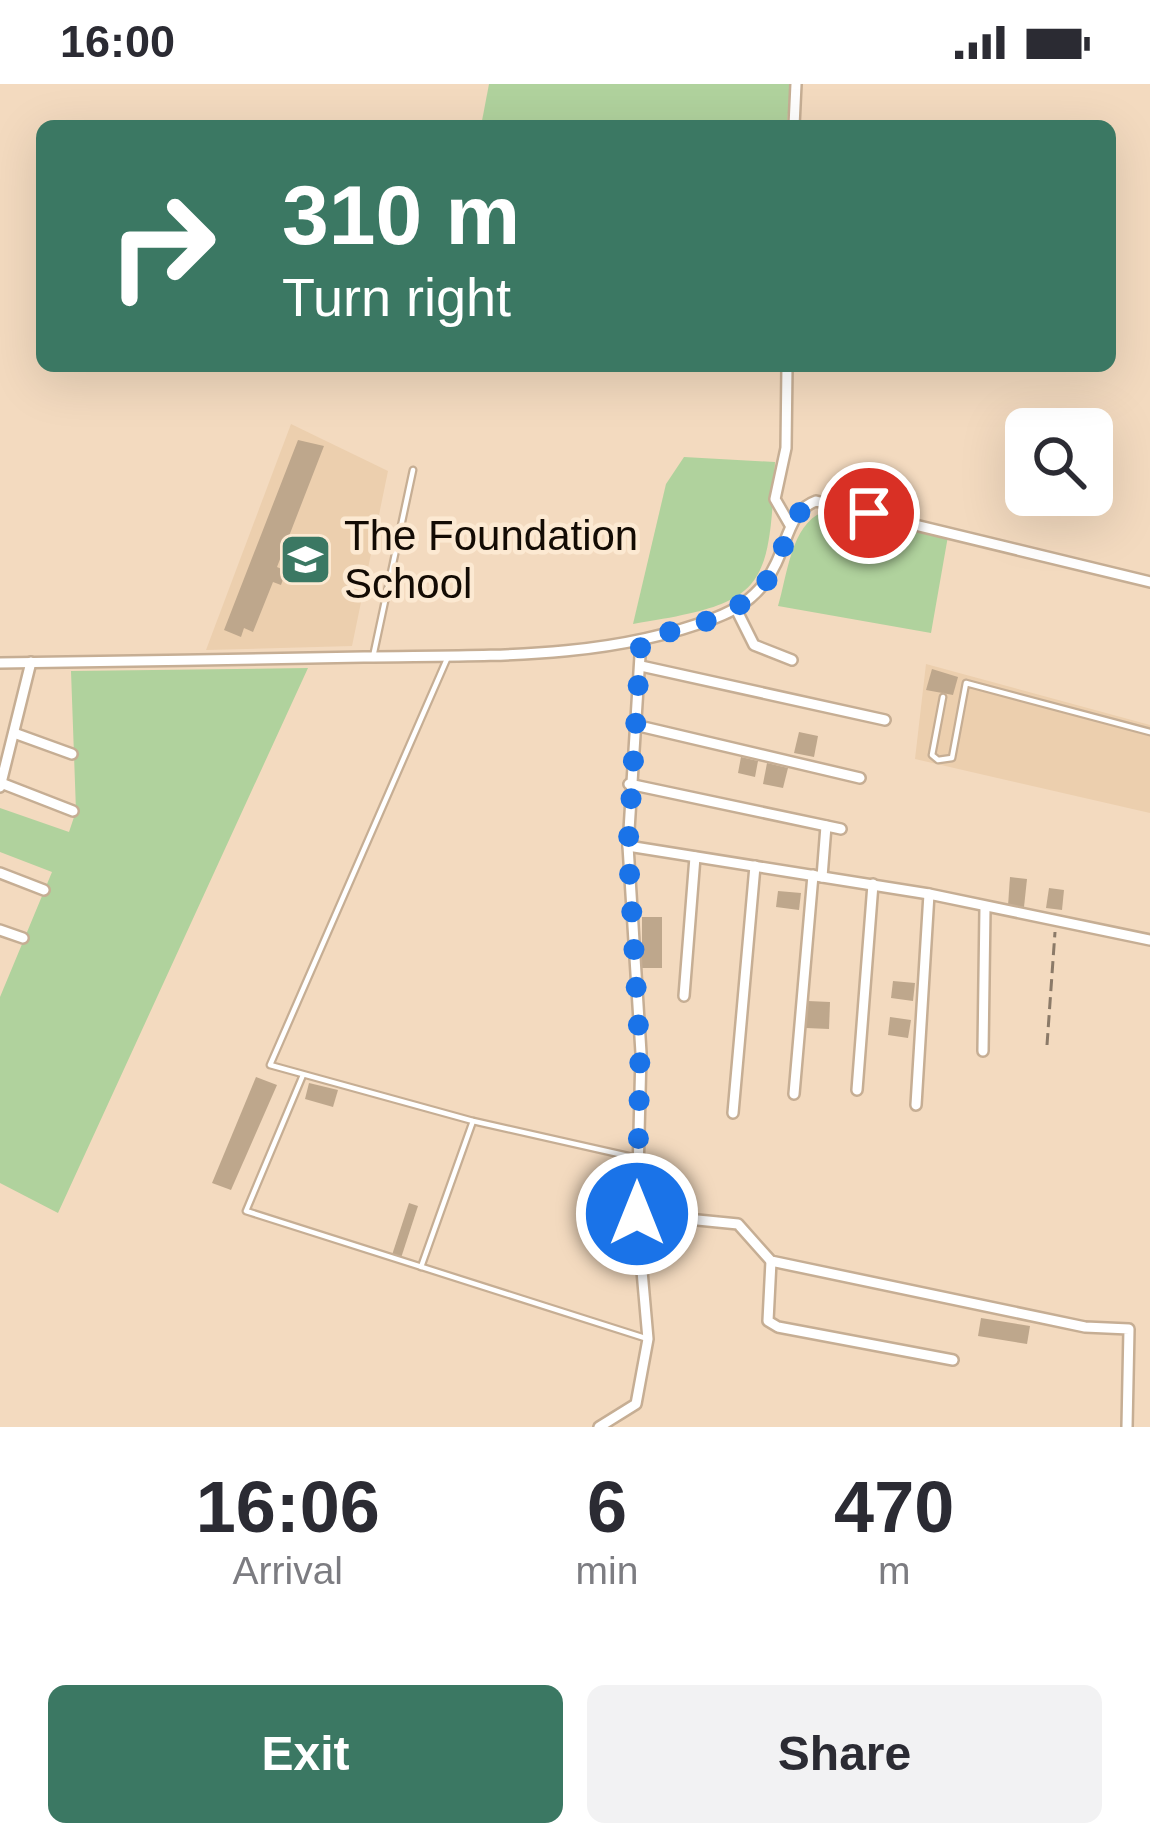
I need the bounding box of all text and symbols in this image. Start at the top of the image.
text: 16:00 [60,16,175,67]
icon: right [84,168,240,324]
text: 310 m [282,168,520,262]
text: Turn right [282,267,511,327]
map controls [1005,408,1113,516]
button: search [1005,408,1113,516]
pin [818,462,920,564]
icon: arrive [836,480,902,546]
place label: The Foundation School [344,512,638,607]
school or university icon: The Foundation School [277,531,333,587]
position arrow [574,1151,700,1277]
text: 16:06 [196,1467,380,1547]
text: 6 [587,1467,627,1547]
text: 470 [834,1467,954,1547]
text: Arrival [233,1549,343,1592]
text: min [576,1549,638,1592]
text: m [878,1549,910,1592]
button: Exit [48,1685,563,1823]
button: Share [587,1685,1102,1823]

